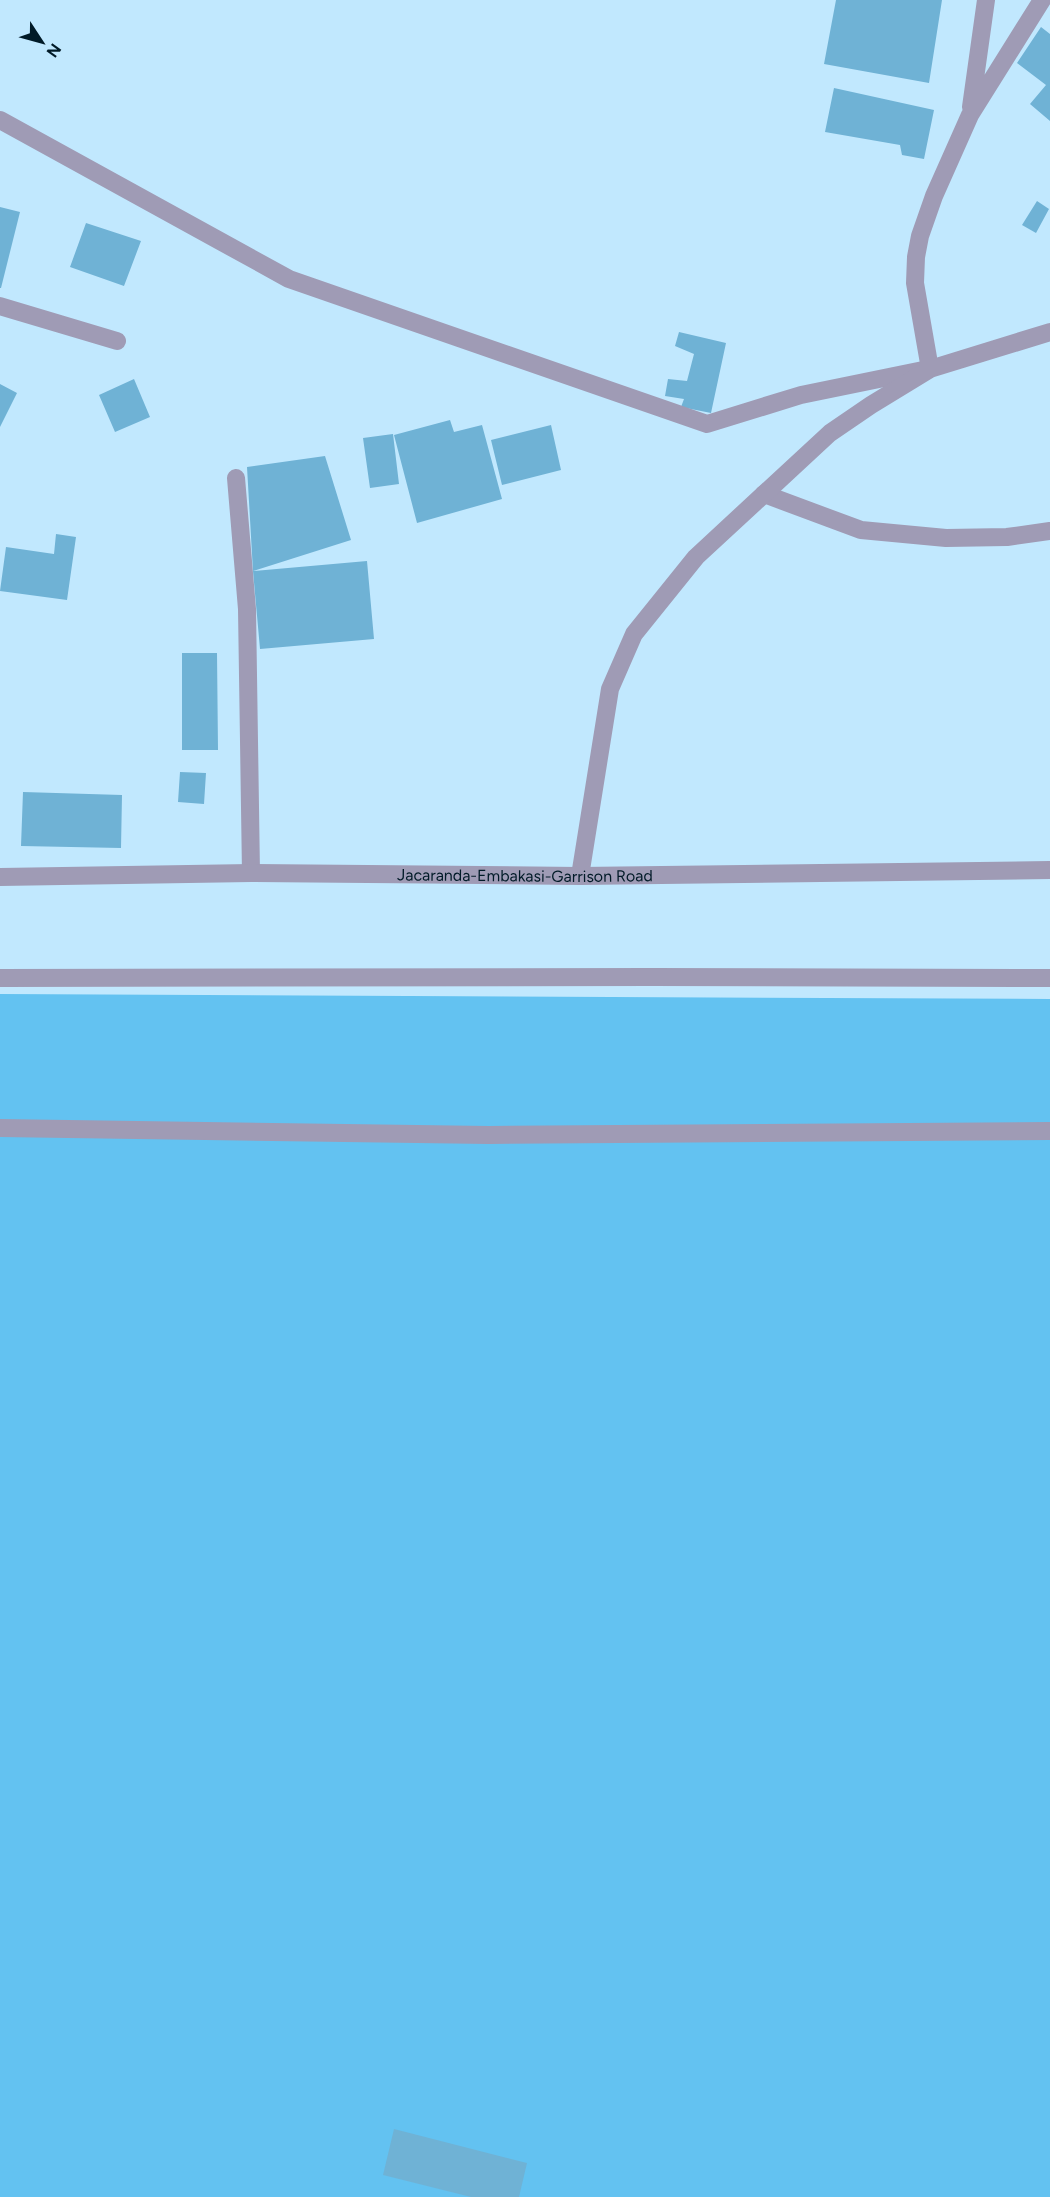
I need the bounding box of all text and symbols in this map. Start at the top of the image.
north arrow [12,12,72,72]
text: N [42,40,65,61]
street label: Jacaranda-Embakasi-Garrison Road [397,865,653,886]

